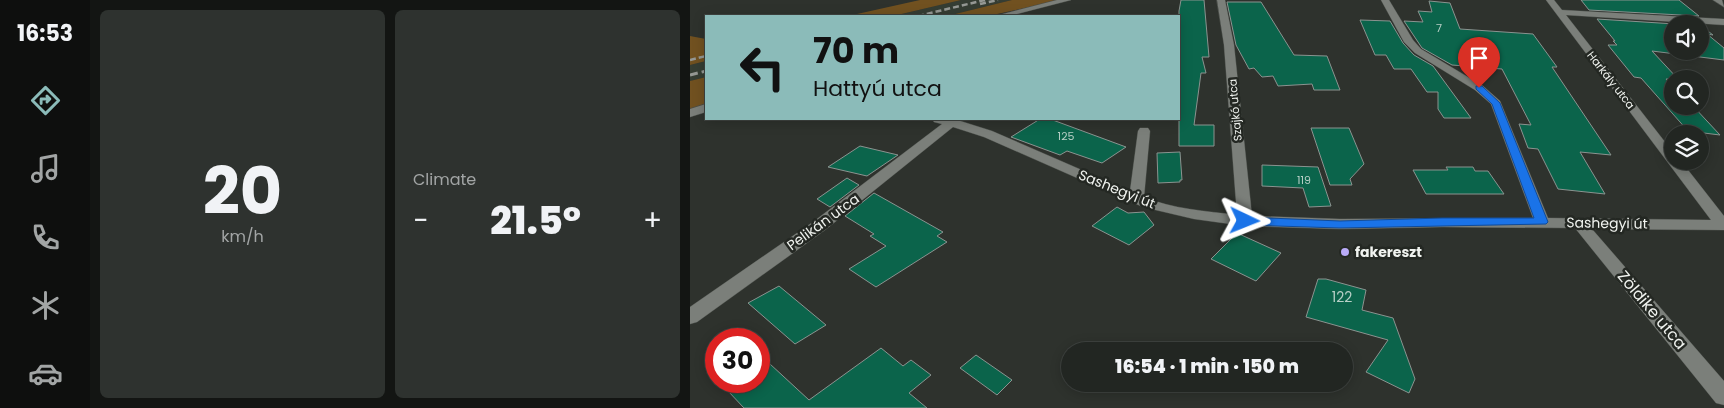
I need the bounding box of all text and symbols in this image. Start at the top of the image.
map controls [1664,15,1709,170]
button: sound [1664,15,1709,60]
text: 16:53 [17,18,73,49]
house number: 7 [1436,20,1442,36]
text: 70 m [813,26,899,75]
icon: left [730,35,795,100]
pin [1458,37,1500,88]
icon: arrive [1465,44,1493,72]
street label: Harkály utca [1583,48,1639,112]
button: search [1664,70,1709,115]
text: Hattyú utca [813,73,942,104]
street label: Szajkó utca [1224,78,1246,142]
icon: directions [28,83,63,118]
button: layers [1664,125,1709,170]
house number: 125 [1058,128,1074,144]
text: 20 [203,146,282,237]
icon: music [28,151,63,186]
street label: Sashegyi út [1076,165,1158,213]
text: Climate [413,168,476,191]
house number: 119 [1297,172,1311,188]
street label: Pelikán utca [783,189,863,255]
text: 21.5° [490,194,581,247]
position arrow [1218,194,1270,246]
text: − [413,201,428,240]
text: + [643,201,662,240]
street label: Sashegyi út [1566,212,1648,234]
icon: phone [28,220,63,255]
text: km/h [221,225,264,248]
place label: fakereszt [1355,242,1422,262]
marker: fakereszt [1339,246,1351,258]
street label: Zöldike utca [1612,266,1692,354]
house number: 122 [1332,287,1352,307]
icon: climate [28,288,63,323]
speed limit sign: 30 [705,328,770,393]
text: 16:54 · 1 min · 150 m [1115,353,1299,380]
icon: car [28,356,63,391]

